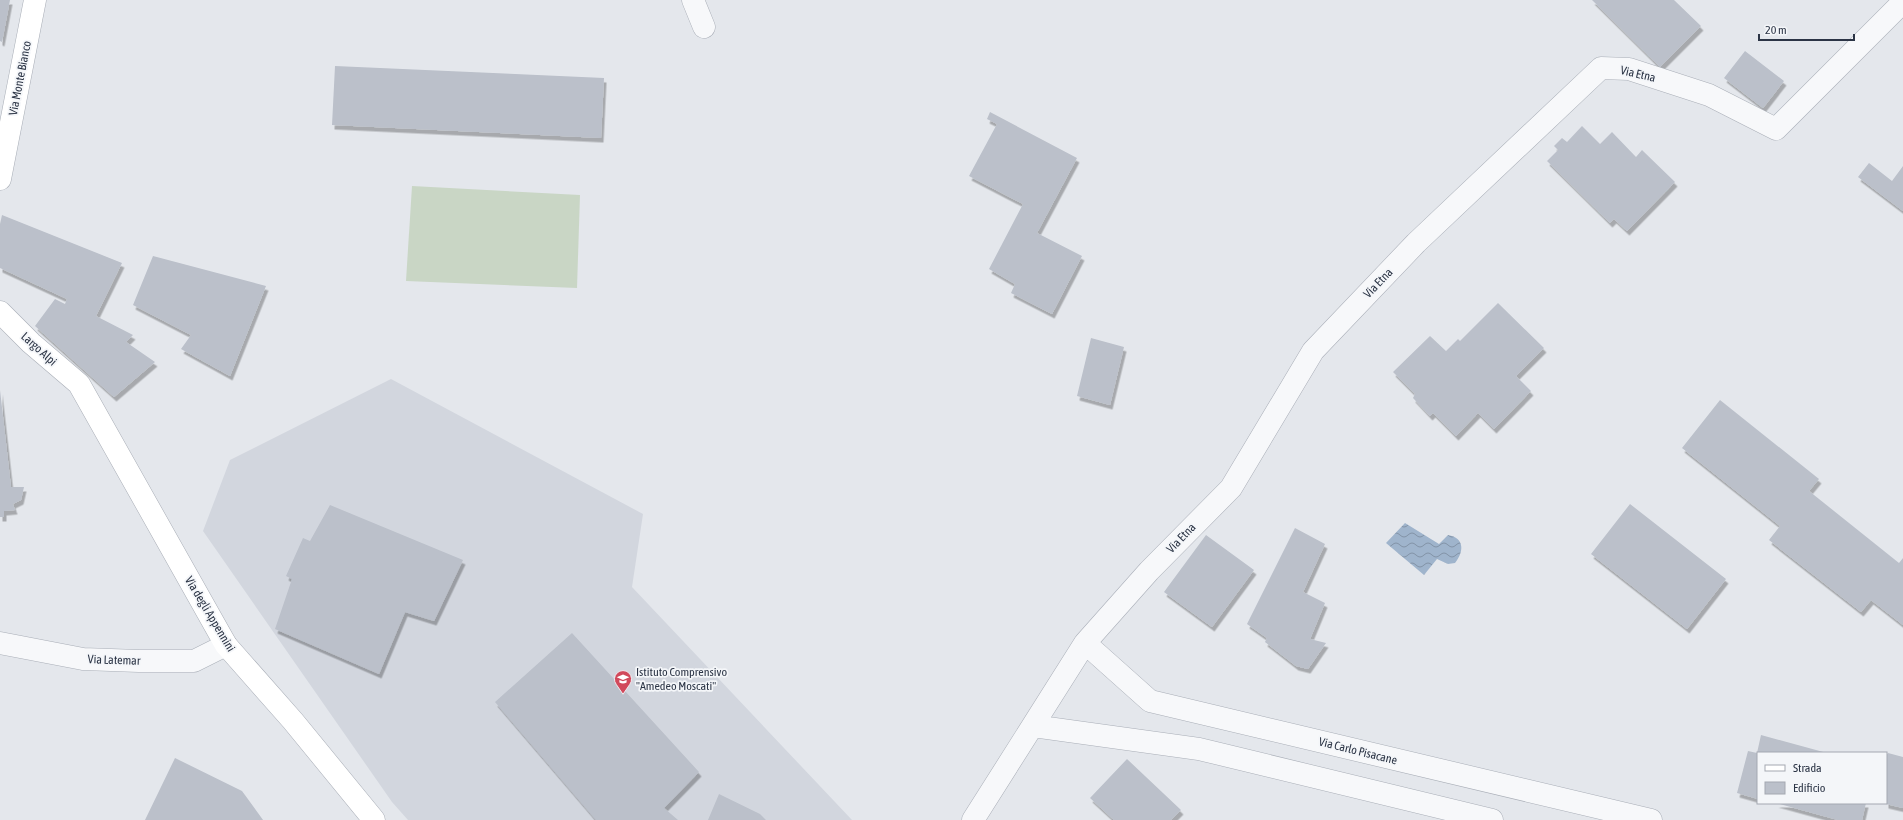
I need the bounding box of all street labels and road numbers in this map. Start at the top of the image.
street label: Via Monte Bianco [6,39,34,117]
street label: Via Etna [1619,63,1657,85]
street label: Via Etna [1361,265,1395,301]
street label: Largo Alpi [18,329,60,369]
street label: Via Etna [1164,520,1198,556]
street label: Via degli Appennini [182,574,238,654]
street label: Via Latemar [87,652,141,668]
street label: Via Carlo Pisacane [1317,735,1399,767]

